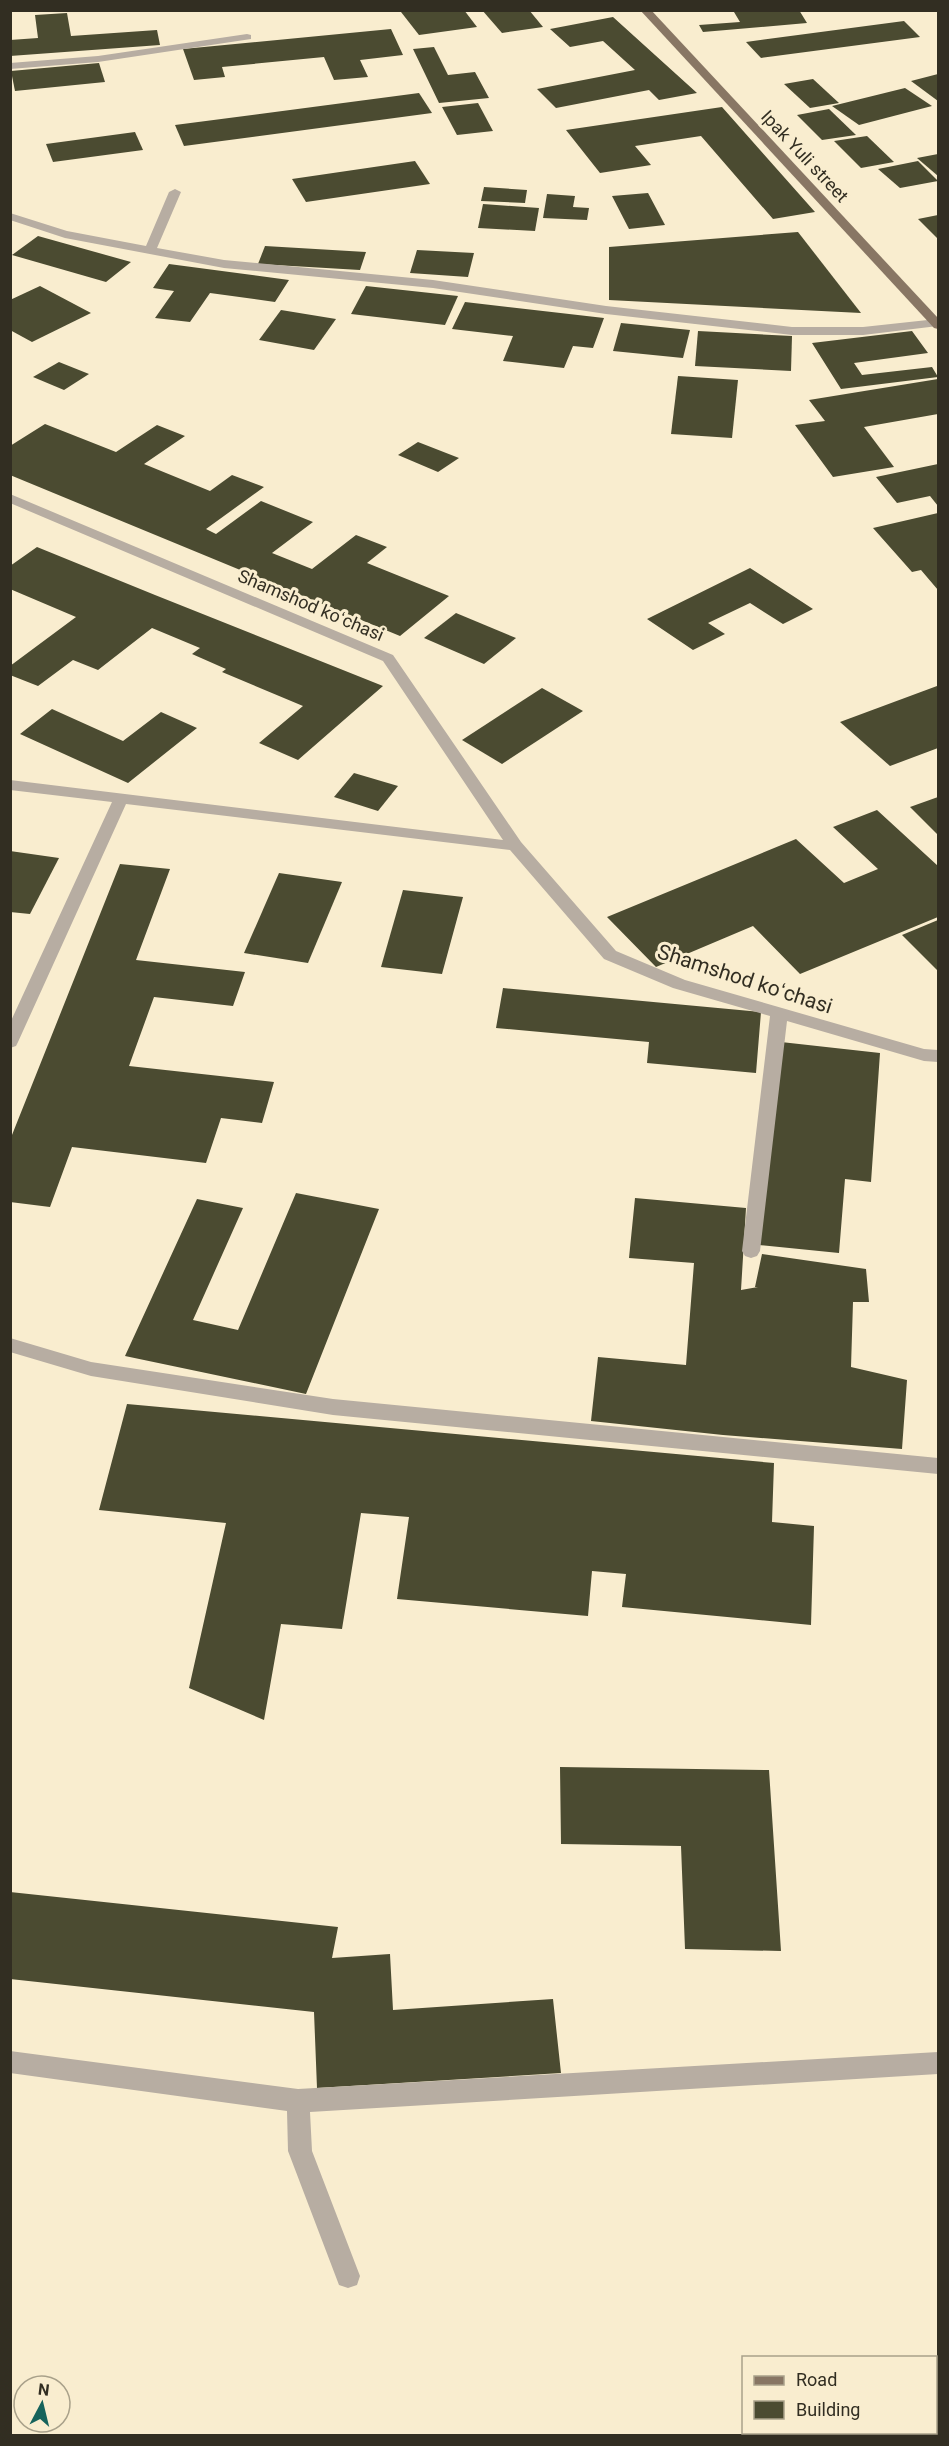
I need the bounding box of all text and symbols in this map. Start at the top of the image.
street label: Ipak Yuli street [757,106,853,206]
street label: Shamshod koʻchasi [235,565,387,645]
street label: Shamshod koʻchasi [654,939,836,1019]
legend [742,2356,937,2434]
text: Road [796,2369,837,2390]
north arrow [12,2374,72,2434]
text: N [37,2379,51,2400]
text: Building [796,2399,860,2420]

